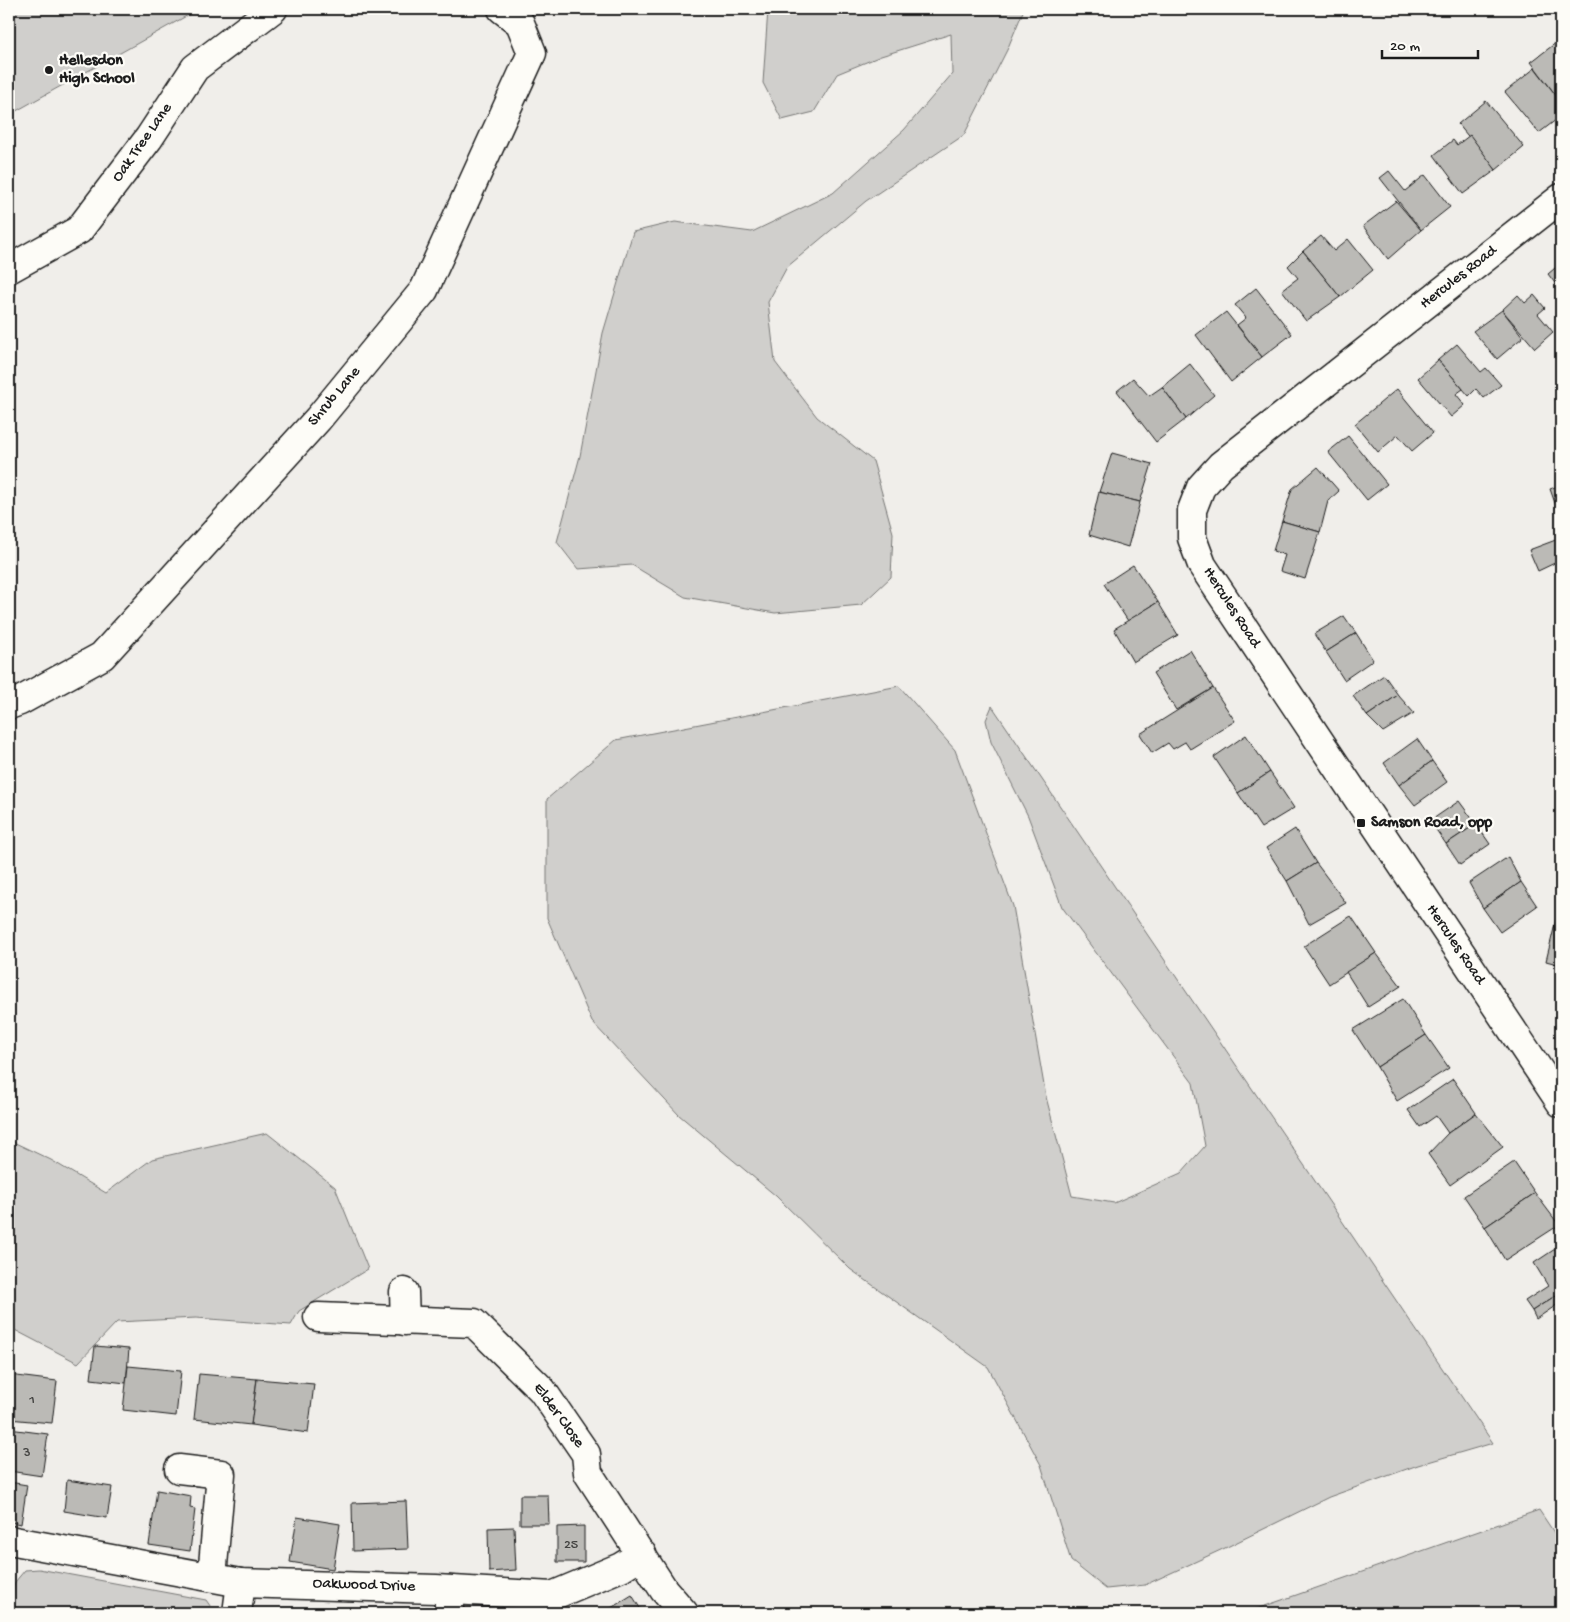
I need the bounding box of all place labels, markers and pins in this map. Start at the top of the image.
place label: Hellesdon High School [59,52,135,89]
marker: Hellesdon High School [43,64,55,76]
place label: Samson Road, opp [1371,814,1492,833]
marker: Samson Road, opp [1355,817,1367,829]

